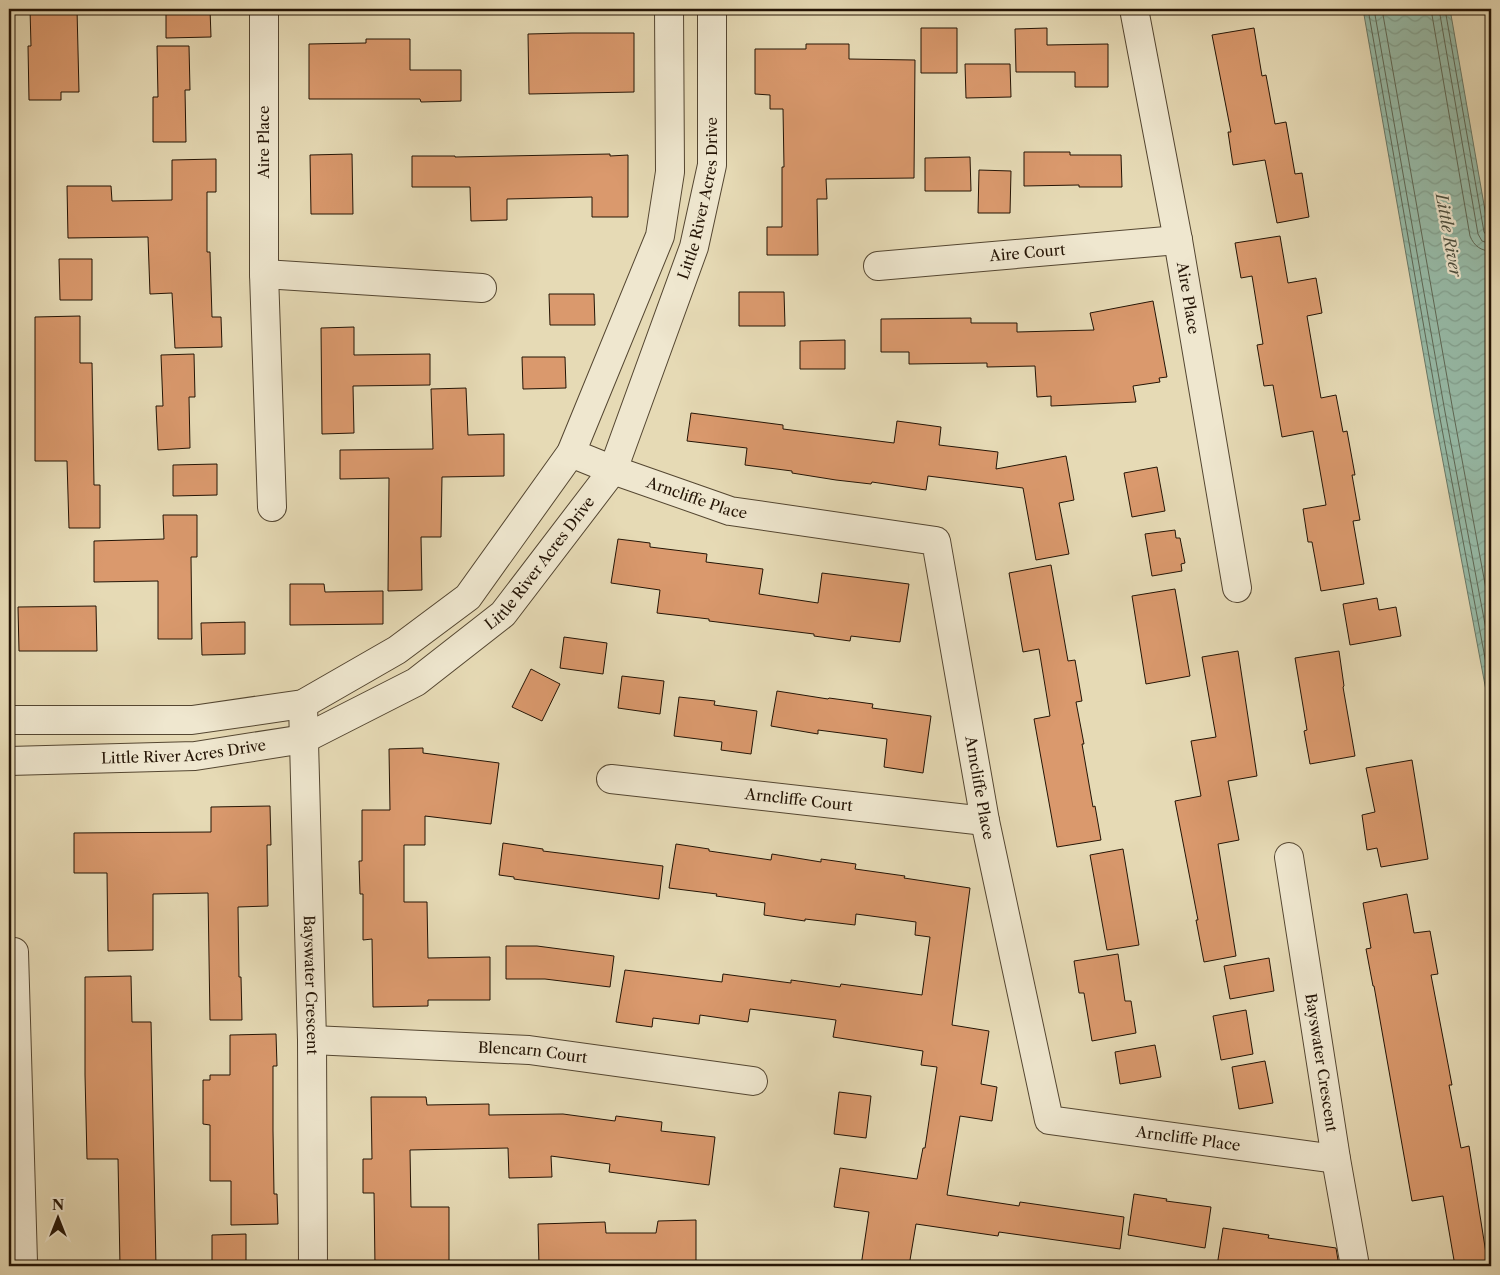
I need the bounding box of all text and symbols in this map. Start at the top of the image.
street label: Aire Place [254,106,273,179]
street label: Little River Acres Drive [673,117,721,282]
water label: Little River [1431,190,1466,280]
street label: Aire Court [988,240,1067,265]
street label: Aire Place [1173,259,1204,335]
street label: Arncliffe Place [643,472,748,522]
street label: Little River Acres Drive [481,492,598,634]
street label: Arncliffe Place [961,733,999,841]
street label: Little River Acres Drive [101,735,267,768]
street label: Arncliffe Court [743,784,854,815]
street label: Bayswater Crescent [300,915,322,1056]
street label: Bayswater Crescent [1301,992,1342,1134]
street label: Blencarn Court [477,1038,589,1067]
street label: Arncliffe Place [1134,1122,1242,1155]
north arrow [32,1192,82,1242]
text: N [52,1196,64,1214]

